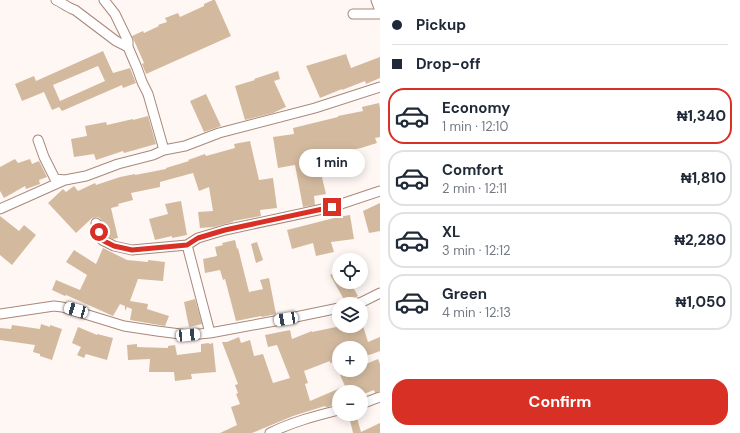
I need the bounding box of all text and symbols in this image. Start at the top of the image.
text: Pickup [416,15,466,35]
text: Drop-off [416,54,481,74]
icon: car [394,98,430,134]
text: Economy [442,98,510,118]
text: ₦1,340 [677,106,726,126]
text: 1 min · 12:10 [442,118,508,135]
callout: 1 min [299,149,365,177]
text: 1 min [316,154,348,171]
icon: car [394,160,430,196]
text: Comfort [442,160,503,180]
text: ₦1,810 [681,168,726,188]
text: 2 min · 12:11 [442,180,507,197]
route end [323,198,341,216]
icon: car [394,222,430,258]
text: XL [442,222,460,242]
route start [90,223,108,241]
text: ₦2,280 [674,230,726,250]
text: 3 min · 12:12 [442,242,511,259]
map controls [332,253,368,421]
button: locate [332,253,368,289]
icon: car [394,284,430,320]
text: Green [442,284,487,304]
text: ₦1,050 [676,292,726,312]
button: layers [332,297,368,333]
car [63,301,89,319]
text: 4 min · 12:13 [442,304,511,321]
car [273,311,299,327]
car [176,328,200,342]
button: + [332,341,368,377]
button: Confirm [392,379,728,425]
button: − [332,385,368,421]

